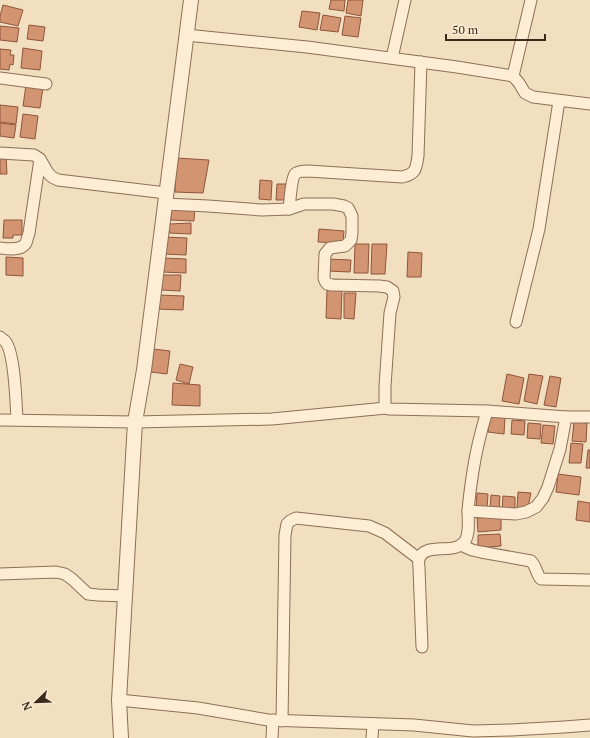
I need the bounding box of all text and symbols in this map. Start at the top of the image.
scale bar [446,16,545,42]
text: 50 m [452,22,479,37]
north arrow [16,682,56,722]
text: N [18,699,35,712]

